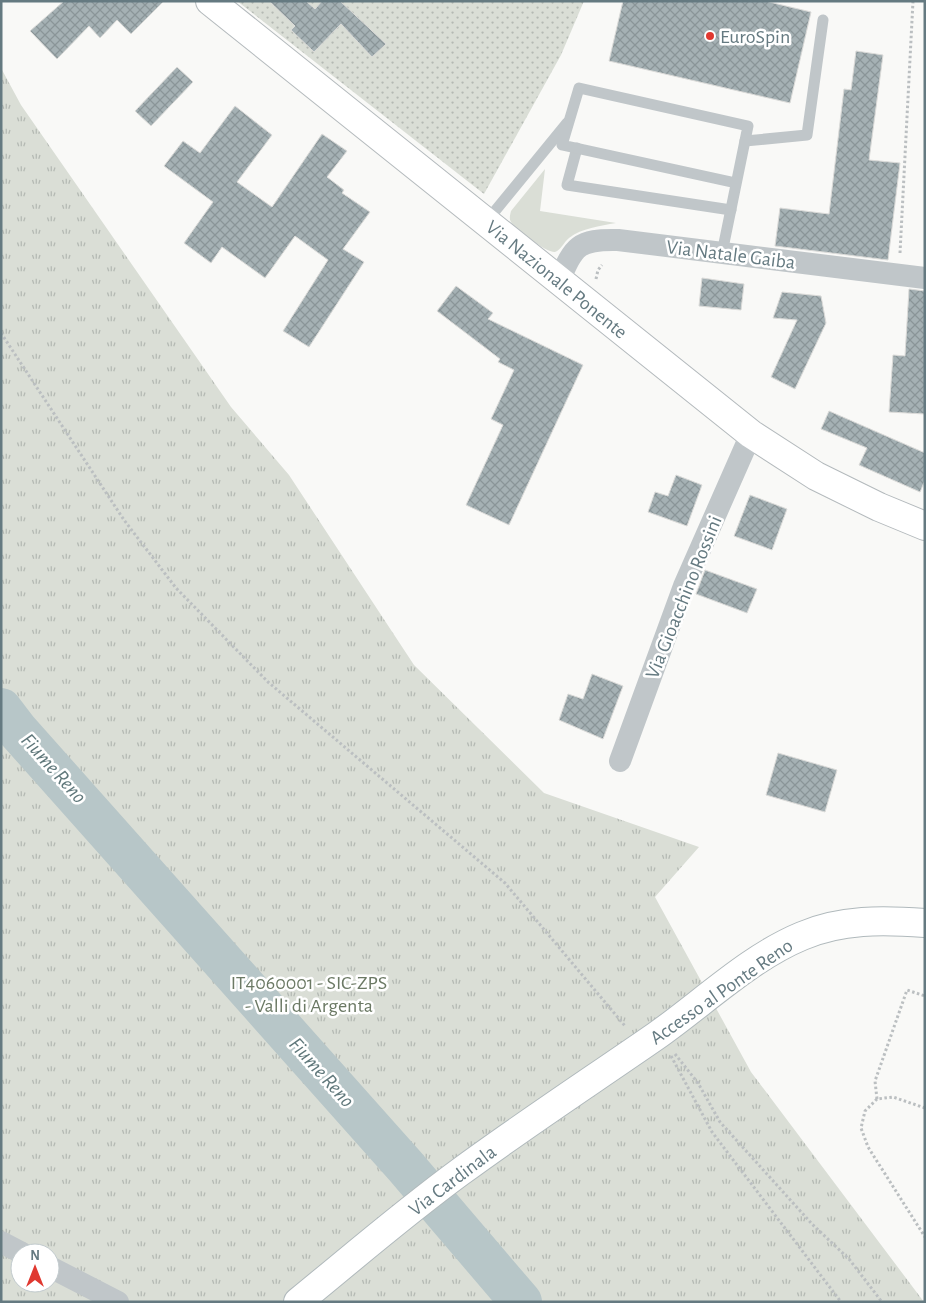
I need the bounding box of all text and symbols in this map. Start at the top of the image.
place label: EuroSpin [720,27,790,47]
marker: EuroSpin [704,30,716,42]
street label: Via Nazionale Ponente [482,217,631,343]
street label: Via Natale Gaiba [665,237,796,273]
street label: Via Gioacchino Rossini [642,513,726,682]
water label: Fiume Reno [17,729,90,807]
street label: Accesso al Ponte Reno [647,935,797,1049]
park label: IT4060001 - SIC-ZPS - Valli di Argenta [231,973,387,1016]
water label: Fiume Reno [285,1033,358,1111]
street label: Via Cardinala [405,1142,500,1220]
north arrow [10,1243,60,1293]
text: N [30,1249,40,1263]

